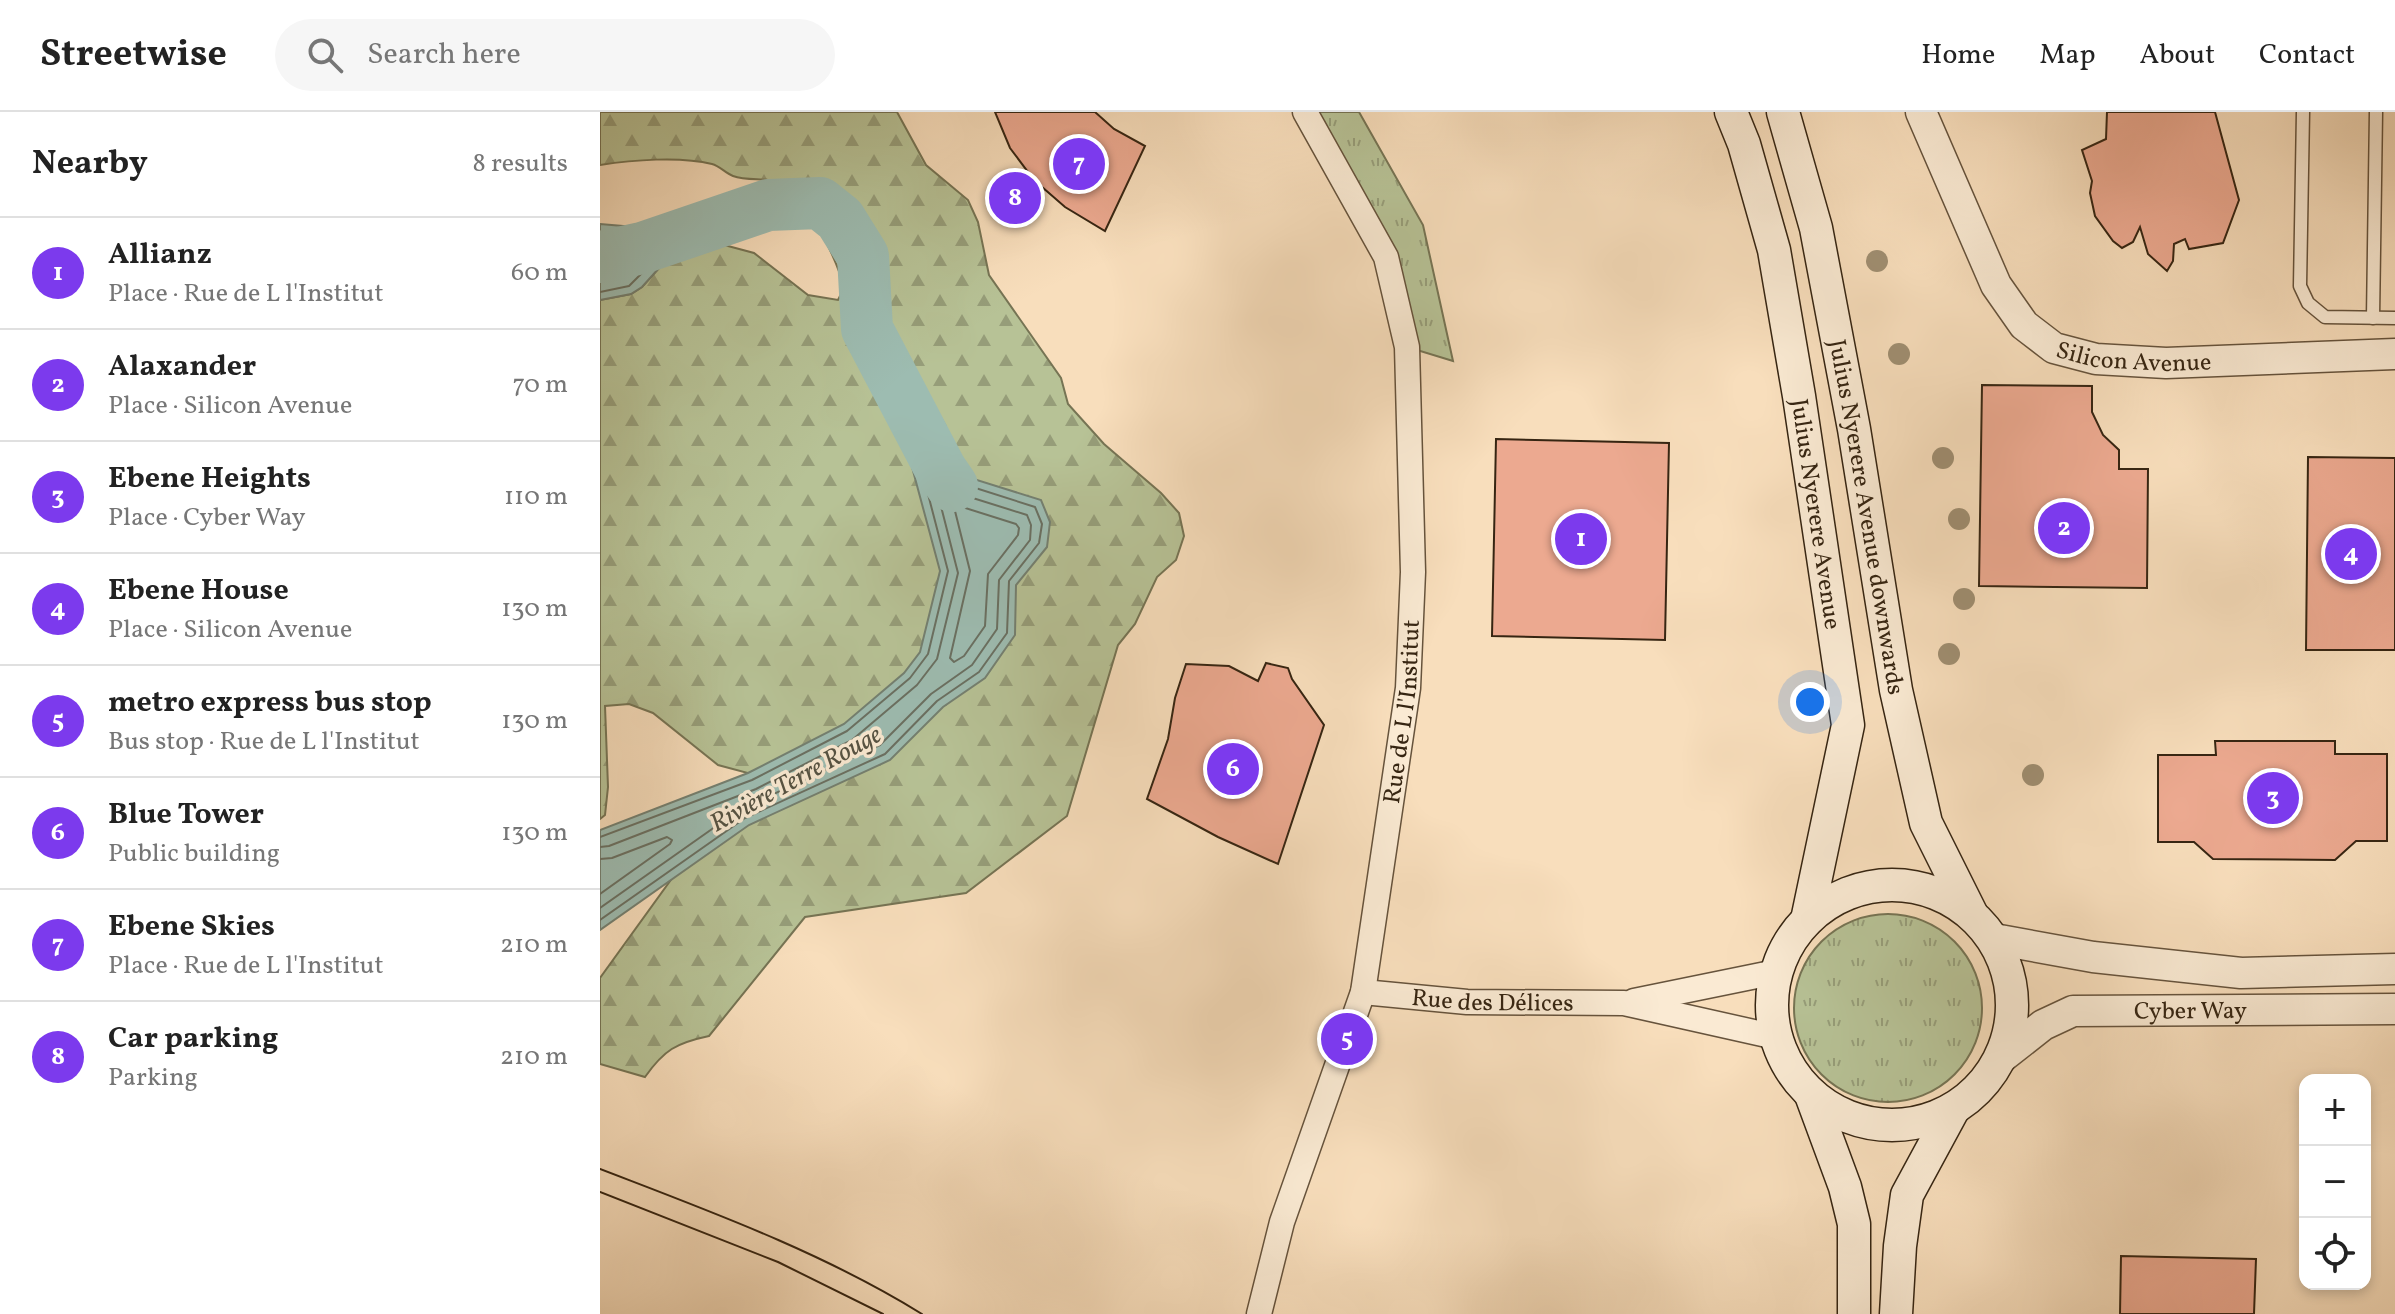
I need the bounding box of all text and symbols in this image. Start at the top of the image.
search box [275,19,835,91]
text: Streetwise [40,29,227,82]
icon: search [303,33,347,77]
text: Search here [367,34,521,76]
text: Home [1921,36,1995,75]
text: Map [2039,36,2095,75]
text: About [2139,36,2215,75]
text: Contact [2259,36,2355,75]
pin: 7 [1053,134,1105,194]
text: Nearby [32,141,148,188]
text: 8 results [473,146,568,182]
pin: 8 [989,168,1041,228]
text: Allianz [108,234,212,276]
text: 1 [53,255,63,291]
text: 60 m [511,255,568,291]
text: Place · Rue de L l'Institut [108,276,384,312]
street label: Silicon Avenue [2052,334,2212,382]
street label: Julius Nyerere Avenue downwards [1818,337,1912,697]
text: Alaxander [108,346,256,388]
text: 2 [51,367,65,403]
text: 70 m [513,367,568,403]
text: Place · Silicon Avenue [108,388,352,424]
street label: Julius Nyerere Avenue [1781,397,1849,632]
text: Ebene Heights [108,458,311,500]
text: 3 [51,479,65,515]
text: 110 m [504,479,568,515]
pin: 2 [2038,498,2090,558]
text: Place · Cyber Way [108,500,306,536]
pin: 1 [1555,509,1607,569]
pin: 4 [2325,524,2377,584]
text: Ebene House [108,570,289,612]
text: 4 [50,591,66,627]
text: 130 m [501,591,568,627]
text: Place · Silicon Avenue [108,612,352,648]
street label: Rue de L l'Institut [1376,619,1430,806]
text: metro express bus stop [108,682,432,724]
your location [1790,682,1830,722]
text: 5 [52,703,64,739]
text: 130 m [501,703,568,739]
water label: Rivière Terre Rouge [704,717,889,842]
text: Bus stop · Rue de L l'Institut [108,724,420,760]
pin: 6 [1207,739,1259,799]
pin: 3 [2247,768,2299,828]
text: Blue Tower [108,794,264,836]
text: 6 [51,815,65,851]
text: 130 m [501,815,568,851]
text: Public building [108,836,280,872]
text: Ebene Skies [108,906,275,948]
text: 7 [52,927,64,963]
text: 210 m [500,927,568,963]
text: Place · Rue de L l'Institut [108,948,384,984]
street label: Rue des Délices [1410,982,1574,1022]
street label: Cyber Way [2134,995,2247,1030]
pin: 5 [1321,1009,1373,1069]
text: Car parking [108,1018,279,1060]
text: 8 [51,1039,65,1075]
text: 210 m [500,1039,568,1075]
text: Parking [108,1060,198,1096]
map controls [2299,1074,2371,1290]
button: + [2299,1074,2371,1146]
button: − [2299,1146,2371,1218]
button: locate [2299,1218,2371,1290]

